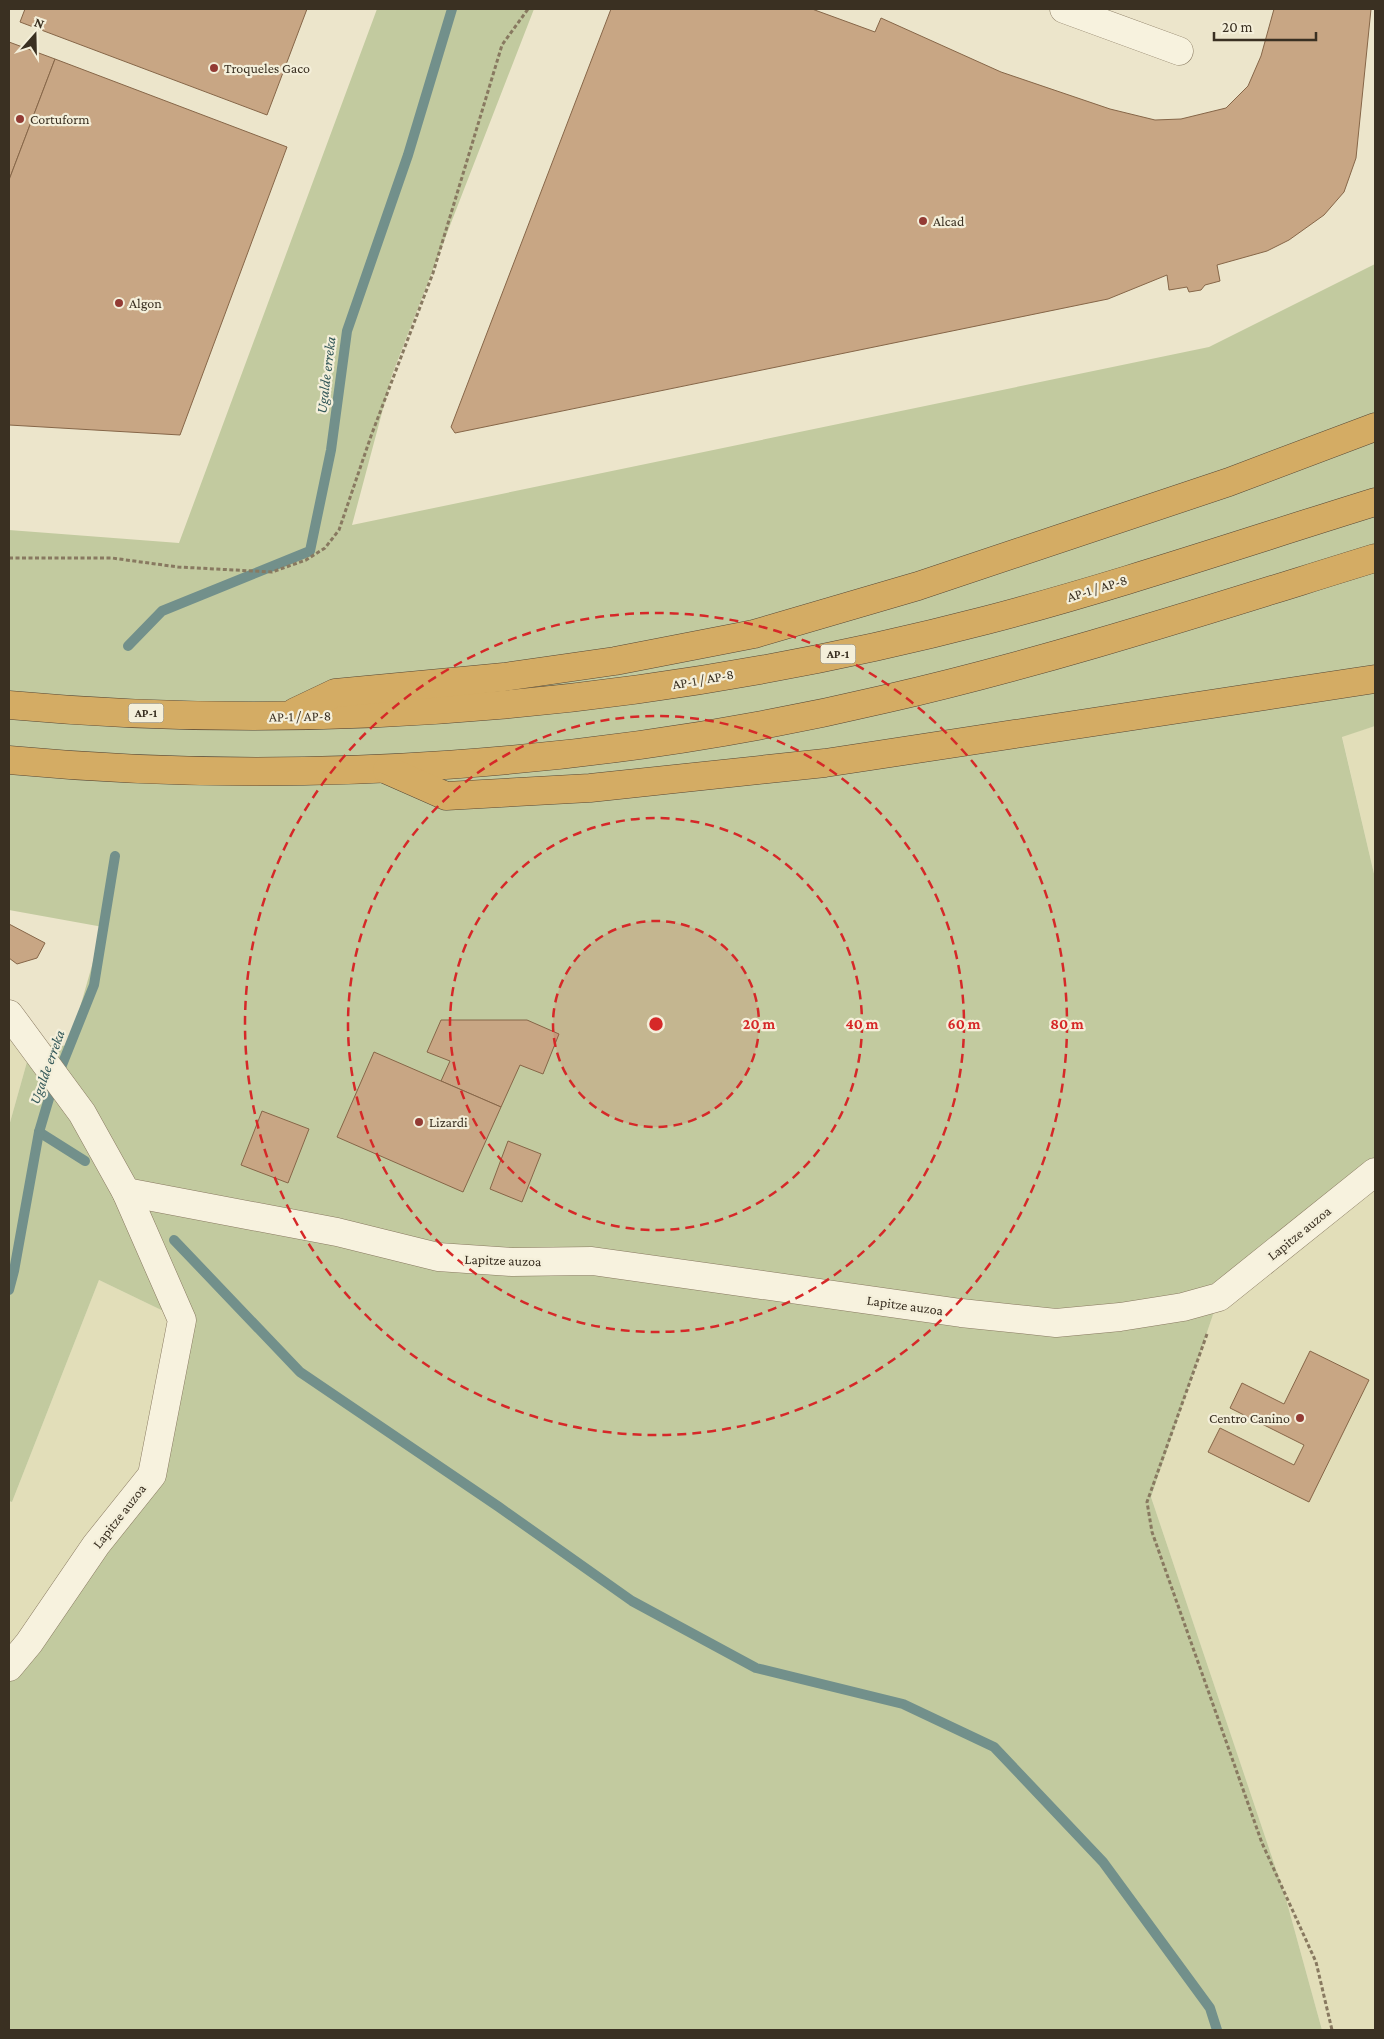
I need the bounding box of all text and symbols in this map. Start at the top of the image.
north arrow [10,10,60,60]
scale bar [1214,10,1316,42]
text: N [32,14,47,32]
text: 20 m [1222,19,1253,35]
place label: Troqueles Gaco [224,60,310,76]
marker: Troqueles Gaco [208,62,220,74]
place label: Cortuform [30,111,89,127]
marker: Cortuform [14,113,26,125]
place label: Alcad [933,213,965,229]
marker: Alcad [917,215,929,227]
place label: Algon [129,295,162,311]
marker: Algon [113,297,125,309]
water label: Ugalde erreka [313,336,340,415]
street label: AP-1 / AP-8 [1065,571,1129,605]
road number: AP-1 [820,644,856,664]
street label: AP-1 / AP-8 [671,666,735,692]
road number: AP-1 [128,704,164,722]
street label: AP-1 / AP-8 [269,707,331,725]
centre of rings [647,1015,665,1033]
text: 20 m [743,1016,775,1032]
text: 40 m [846,1016,879,1032]
text: 60 m [948,1016,981,1032]
text: 80 m [1050,1016,1084,1032]
water label: Ugalde erreka [26,1028,69,1107]
place label: Lizardi [429,1114,468,1130]
marker: Lizardi [413,1116,425,1128]
street label: Lapitze auzoa [1264,1202,1334,1263]
street label: Lapitze auzoa [464,1251,542,1269]
street label: Lapitze auzoa [866,1292,945,1318]
place label: Centro Canino [1209,1410,1290,1426]
marker: Centro Canino [1294,1412,1306,1424]
street label: Lapitze auzoa [89,1480,149,1551]

